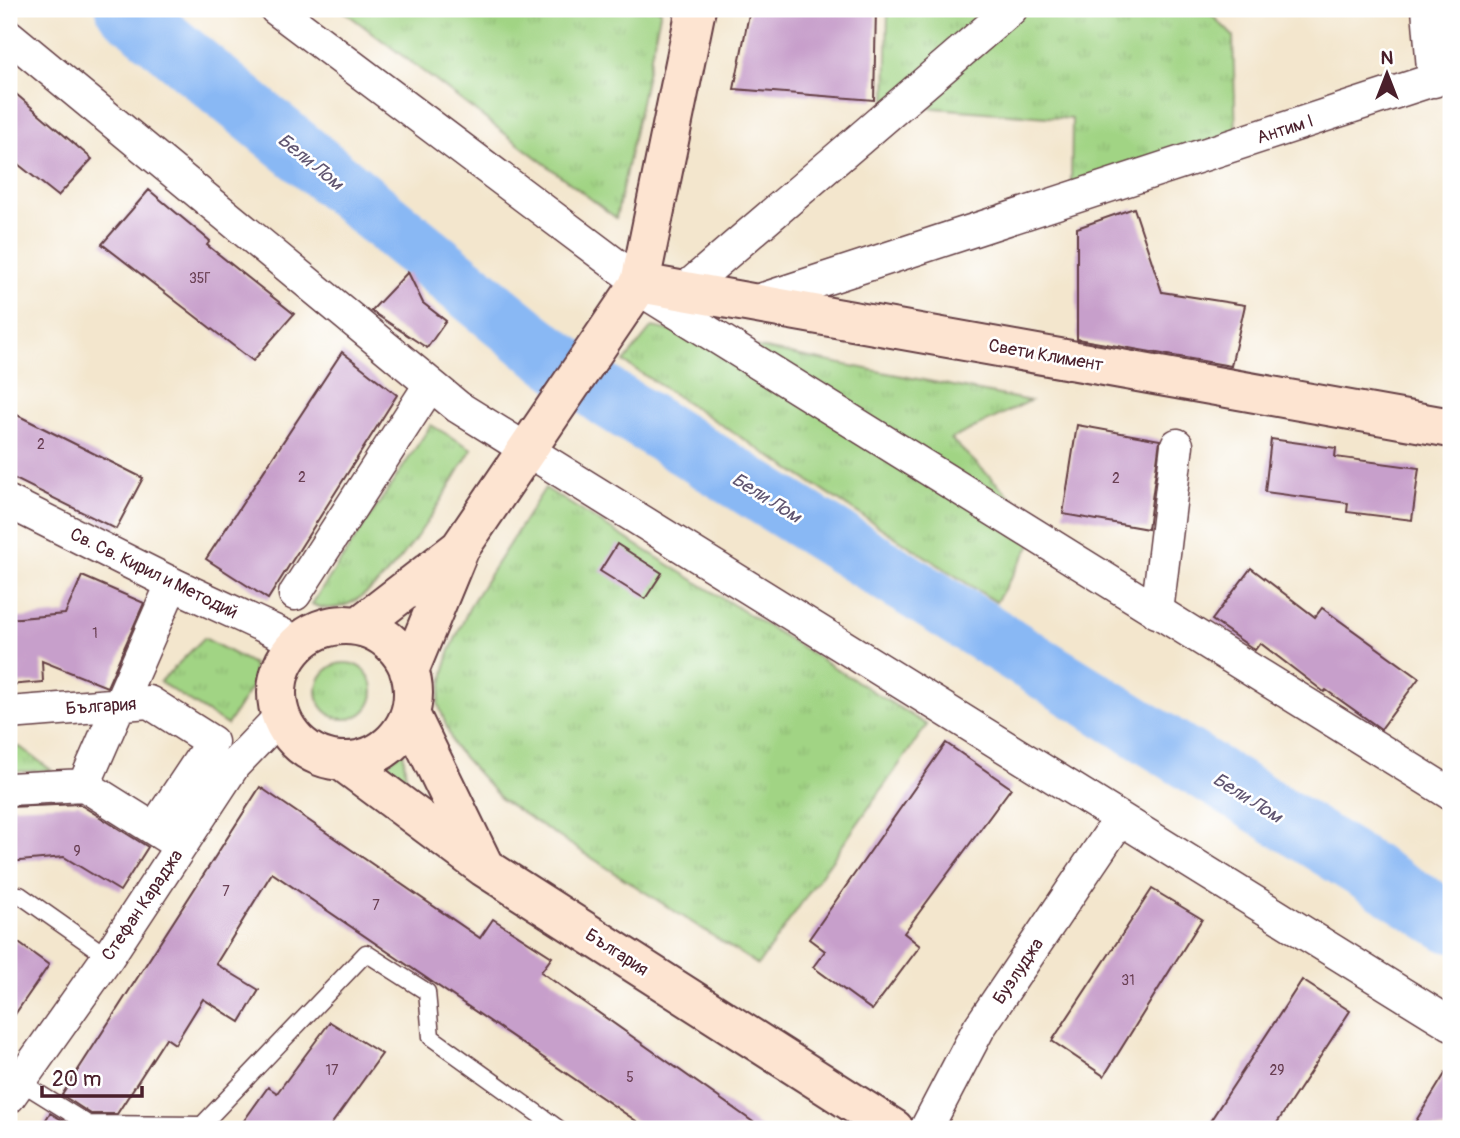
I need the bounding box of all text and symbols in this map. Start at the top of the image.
north arrow [1352,38,1422,108]
text: N [1381,46,1394,70]
street label: Антим I [1254,109,1317,149]
water label: Бели Лом [273,128,349,196]
house number: 35Г [189,270,211,287]
street label: Свети Климент [987,334,1105,377]
house number: 2 [37,436,45,453]
water label: Бели Лом [727,467,807,529]
house number: 2 [298,469,306,486]
house number: 2 [1112,470,1120,487]
street label: Св. Св. Кирил и Методий [66,523,241,624]
house number: 1 [92,625,98,642]
street label: България [65,693,137,720]
water label: Бели Лом [1208,767,1288,829]
house number: 9 [73,843,81,860]
street label: Стефан Караджа [97,845,188,965]
house number: 7 [222,883,230,900]
house number: 7 [372,897,380,914]
street label: България [581,923,653,981]
street label: Бузлуджа [988,934,1049,1009]
house number: 31 [1121,972,1135,989]
scale bar [42,1054,142,1098]
house number: 17 [326,1062,339,1079]
house number: 29 [1269,1062,1285,1079]
text: 20 m [52,1066,101,1093]
house number: 5 [626,1069,634,1086]

